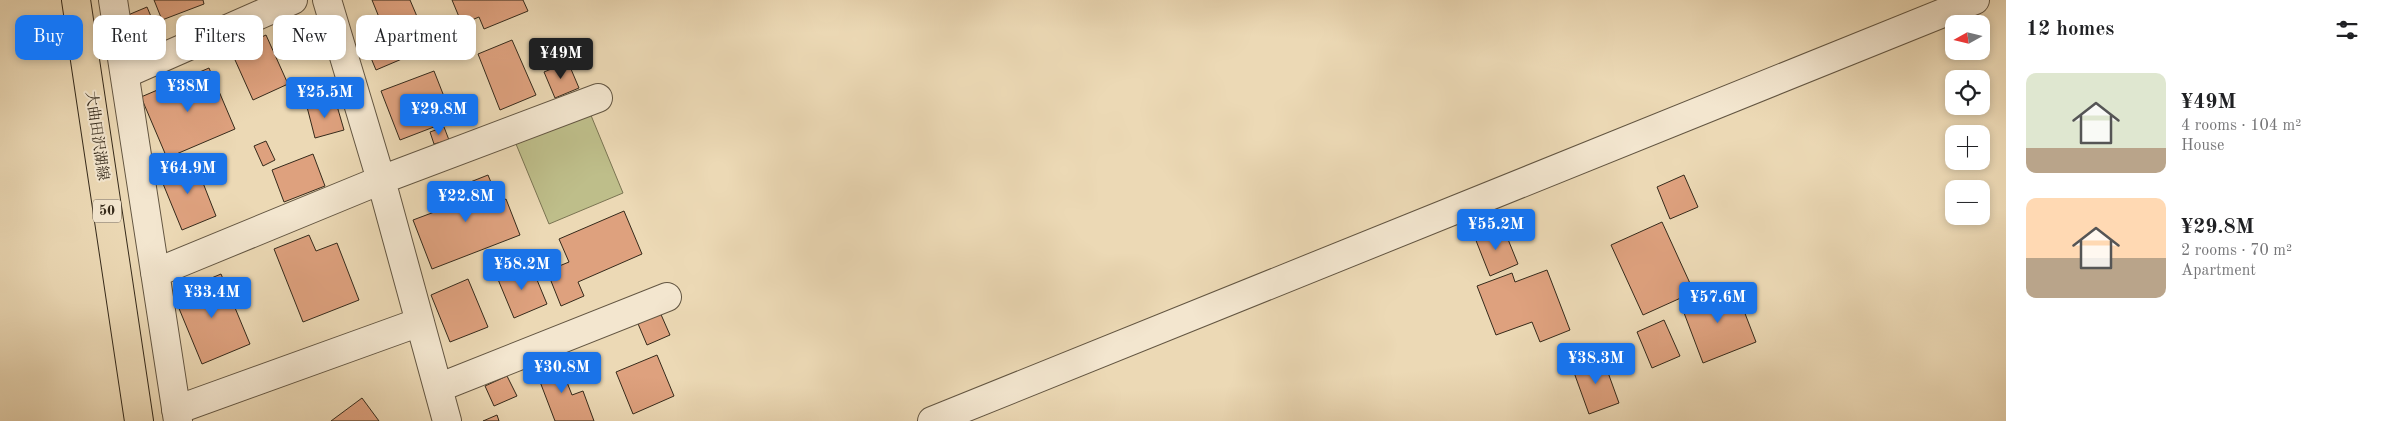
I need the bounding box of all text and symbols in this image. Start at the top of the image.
chip: Buy [15,15,83,60]
chip: Rent [93,15,166,60]
chip: Filters [176,15,263,60]
chip: New [273,15,346,60]
chip: Apartment [356,15,476,60]
north arrow [1945,15,1990,60]
map controls [1945,15,1990,225]
icon: filters [2333,16,2361,44]
text: 12 homes [2026,19,2114,40]
pin: ¥49M [531,38,591,80]
text: ¥49M [540,46,582,62]
pin: ¥38M [158,70,218,113]
button: locate [1945,70,1990,115]
pin: ¥25.5M [284,76,366,119]
text: ¥38M [167,79,209,95]
text: ¥25.5M [297,85,353,101]
street label: 大曲田沢湖線 [82,90,112,182]
text: ¥49M [2181,92,2236,113]
icon: home [2066,93,2126,153]
pin: ¥29.8M [398,94,480,136]
text: ¥29.8M [411,102,467,118]
text: 4 rooms · 104 m² [2181,118,2301,134]
button: + [1945,125,1990,170]
text: House [2181,138,2224,154]
pin: ¥64.9M [147,152,229,195]
text: ¥64.9M [160,161,216,177]
pin: ¥22.8M [425,180,507,223]
button: − [1945,180,1990,225]
text: ¥22.8M [438,189,494,205]
road number: 50 [93,200,121,222]
pin: ¥55.2M [1455,208,1537,251]
text: ¥55.2M [1468,217,1524,233]
text: ¥29.8M [2181,217,2254,238]
icon: home [2066,218,2126,278]
text: 2 rooms · 70 m² [2181,243,2292,259]
pin: ¥58.2M [481,248,563,291]
text: ¥58.2M [494,257,550,273]
text: Apartment [2181,263,2256,279]
pin: ¥33.4M [171,276,253,319]
pin: ¥57.6M [1677,282,1759,324]
text: ¥33.4M [184,285,240,301]
text: ¥57.6M [1690,290,1746,306]
pin: ¥38.3M [1555,342,1637,385]
text: ¥38.3M [1568,351,1624,367]
pin: ¥30.8M [521,352,603,394]
text: ¥30.8M [534,360,590,376]

